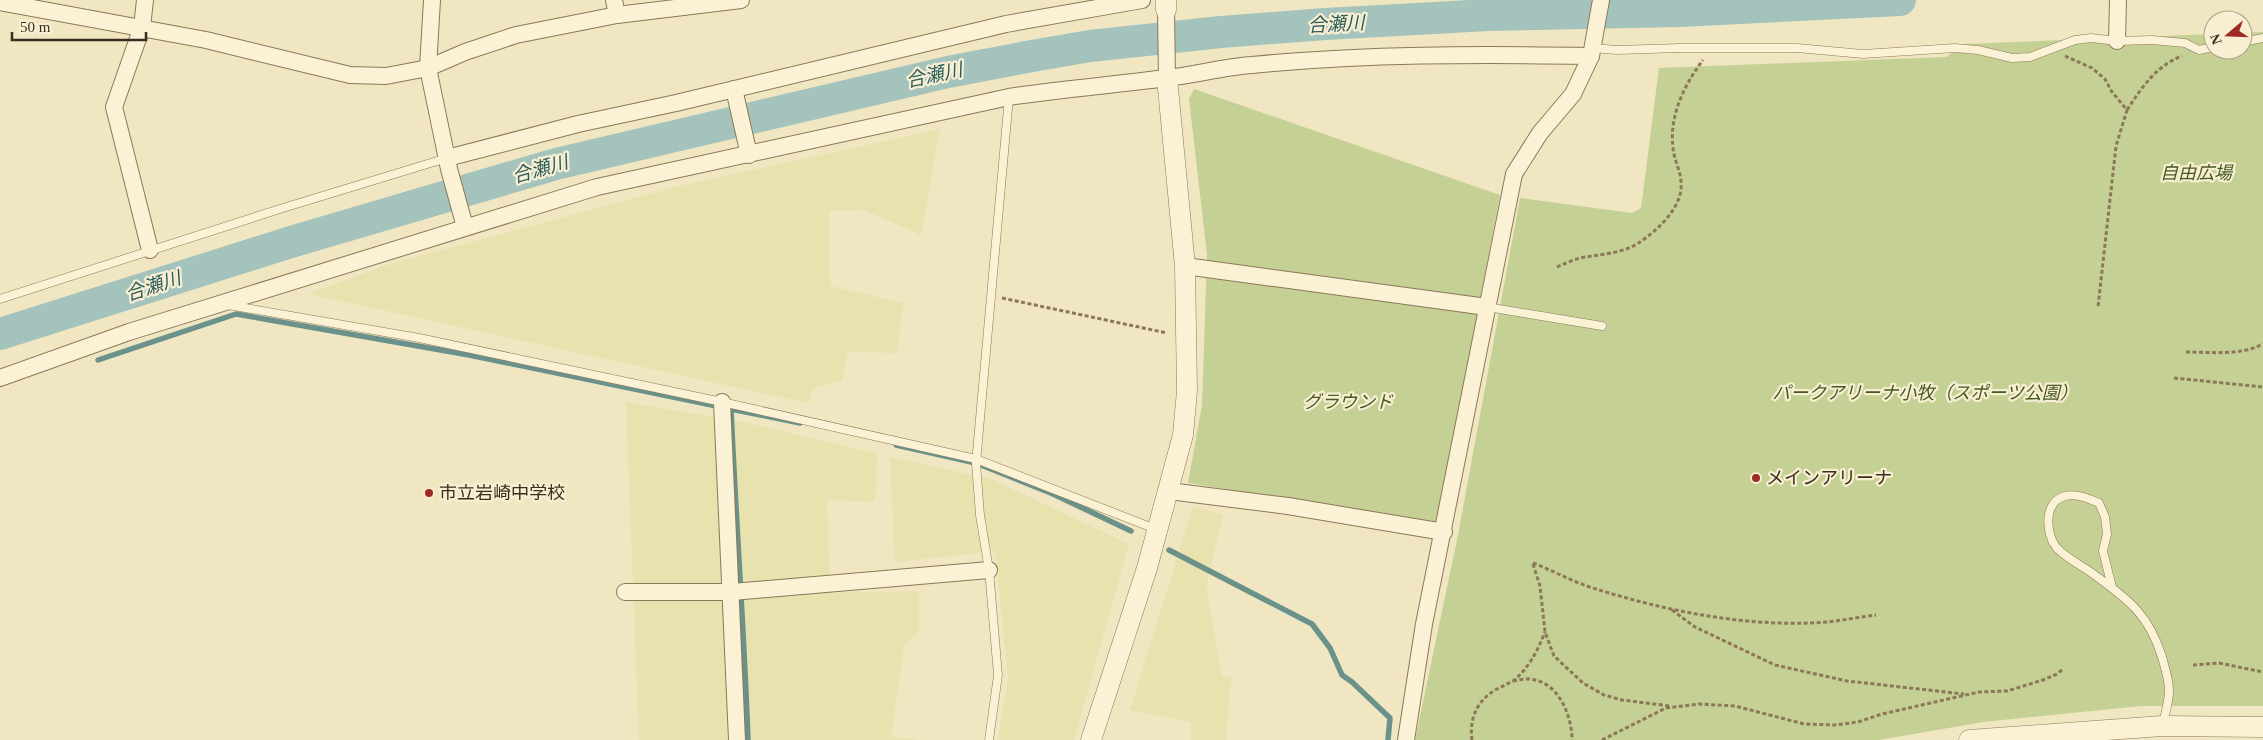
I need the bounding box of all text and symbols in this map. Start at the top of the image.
scale bar [12,10,146,42]
north arrow [2203,10,2253,60]
water label: 合瀬川 [1307,12,1367,36]
text: 50 m [20,19,51,35]
text: N [2207,32,2225,46]
water label: 合瀬川 [904,58,966,91]
water label: 合瀬川 [510,151,572,187]
park label: 自由広場 [2160,163,2234,183]
water label: 合瀬川 [123,267,185,305]
park label: パークアリーナ小牧（スポーツ公園） [1772,383,2078,403]
park label: グラウンド [1303,392,1394,412]
place label: メインアリーナ [1766,468,1892,488]
marker: メインアリーナ [1750,472,1762,484]
place label: 市立岩崎中学校 [439,483,565,503]
marker: 市立岩崎中学校 [423,487,435,499]

